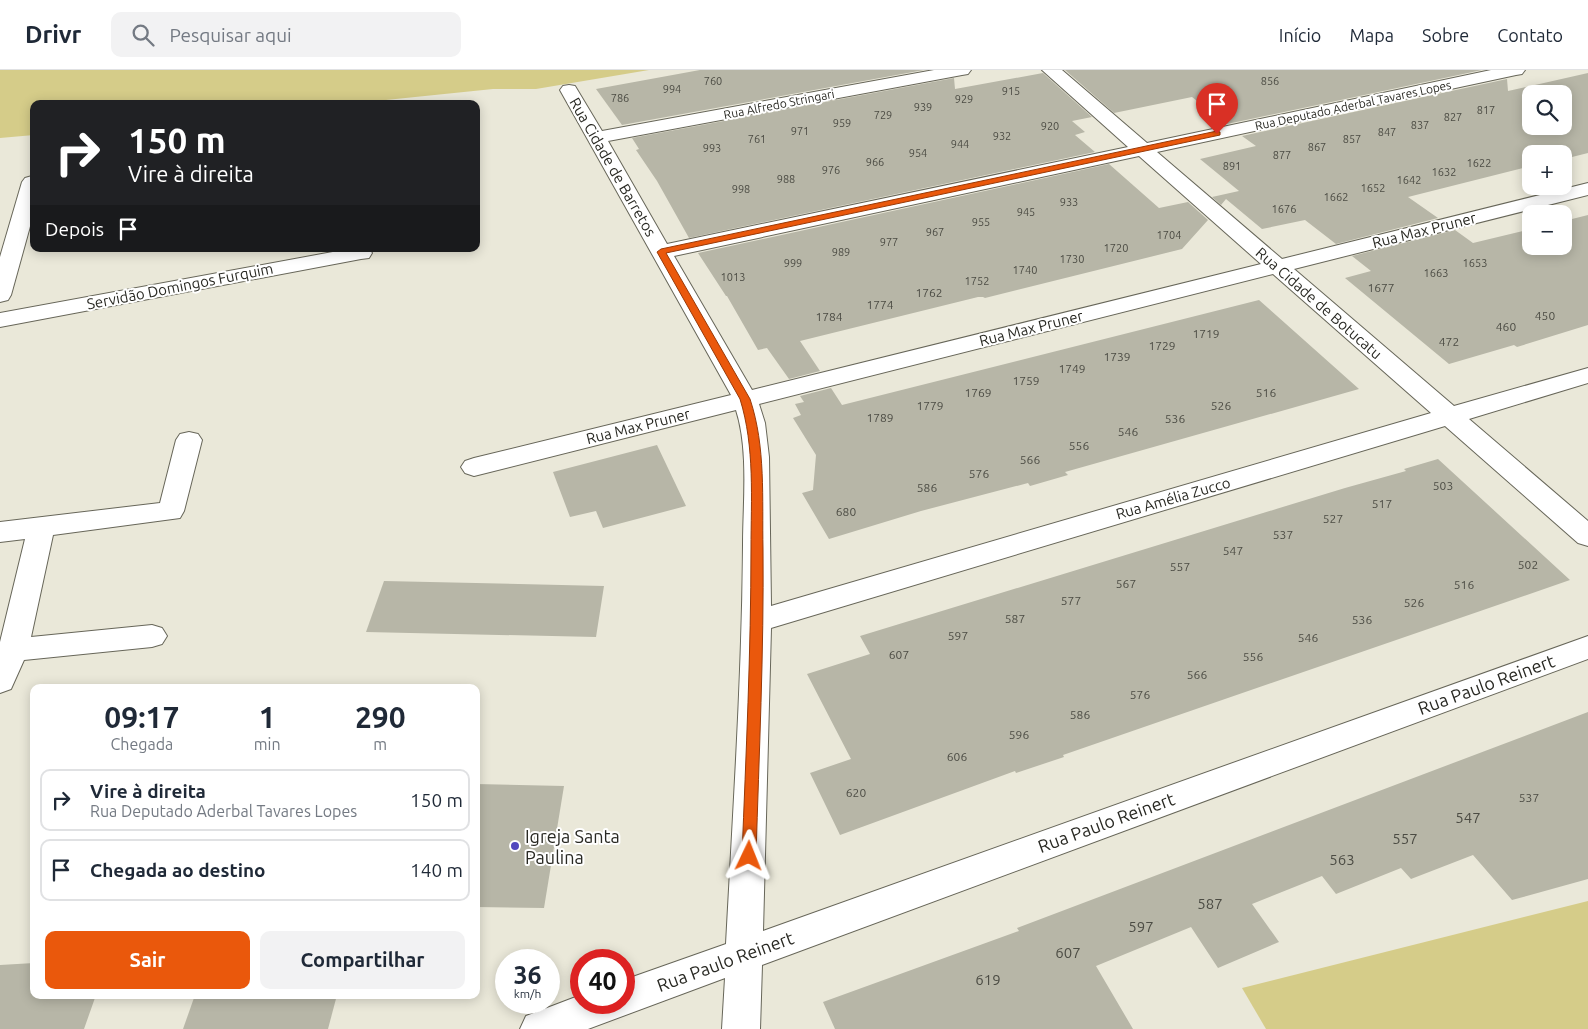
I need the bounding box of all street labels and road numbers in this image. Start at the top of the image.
street label: Rua Deputado Aderbal Tavares Lopes [1254,78,1452,132]
street label: Rua Alfredo Stringari [723,87,836,121]
street label: Rua Cidade de Barretos [566,95,660,239]
street label: Rua Max Pruner [1370,209,1478,251]
street label: Rua Cidade de Botucatu [1253,244,1385,362]
street label: Servidão Domingos Furquim [85,260,275,312]
street label: Rua Max Pruner [977,307,1085,349]
street label: Rua Max Pruner [584,405,692,447]
street label: Rua Amélia Zucco [1114,474,1232,522]
street label: Rua Paulo Reinert [1415,650,1557,718]
street label: Rua Paulo Reinert [1035,788,1177,856]
street label: Rua Paulo Reinert [654,927,796,995]

